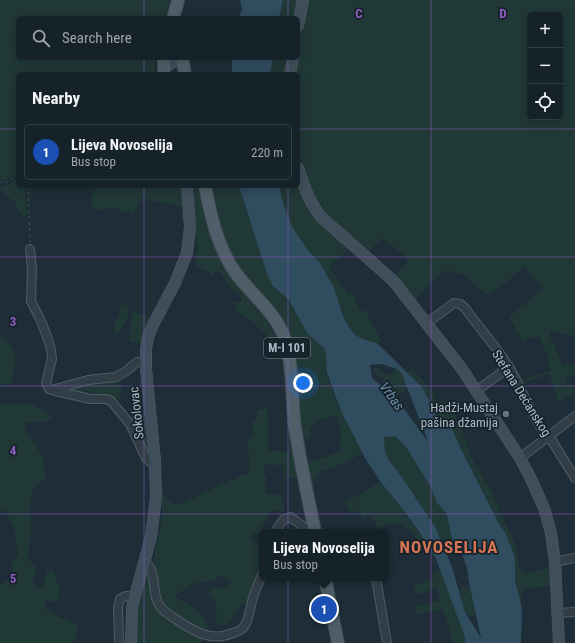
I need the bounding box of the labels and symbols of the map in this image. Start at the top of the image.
text: C [355,6,363,21]
text: D [499,6,507,21]
text: 3 [10,314,16,329]
road number: M-I 101 [264,338,310,358]
street label: Stefana Dečanskog [489,347,554,439]
your location [293,373,313,393]
water label: Vrbas [376,379,408,413]
street label: Sokolovac [126,386,147,440]
place label: Hadži-Mustaj pašina džamija [421,400,498,430]
marker: Hadži-Mustaj pašina džamija [501,409,511,419]
text: 4 [10,443,17,458]
district label: NOVOSELIJA [399,537,499,557]
text: 5 [10,571,17,586]
pin: 1 [311,594,337,624]

